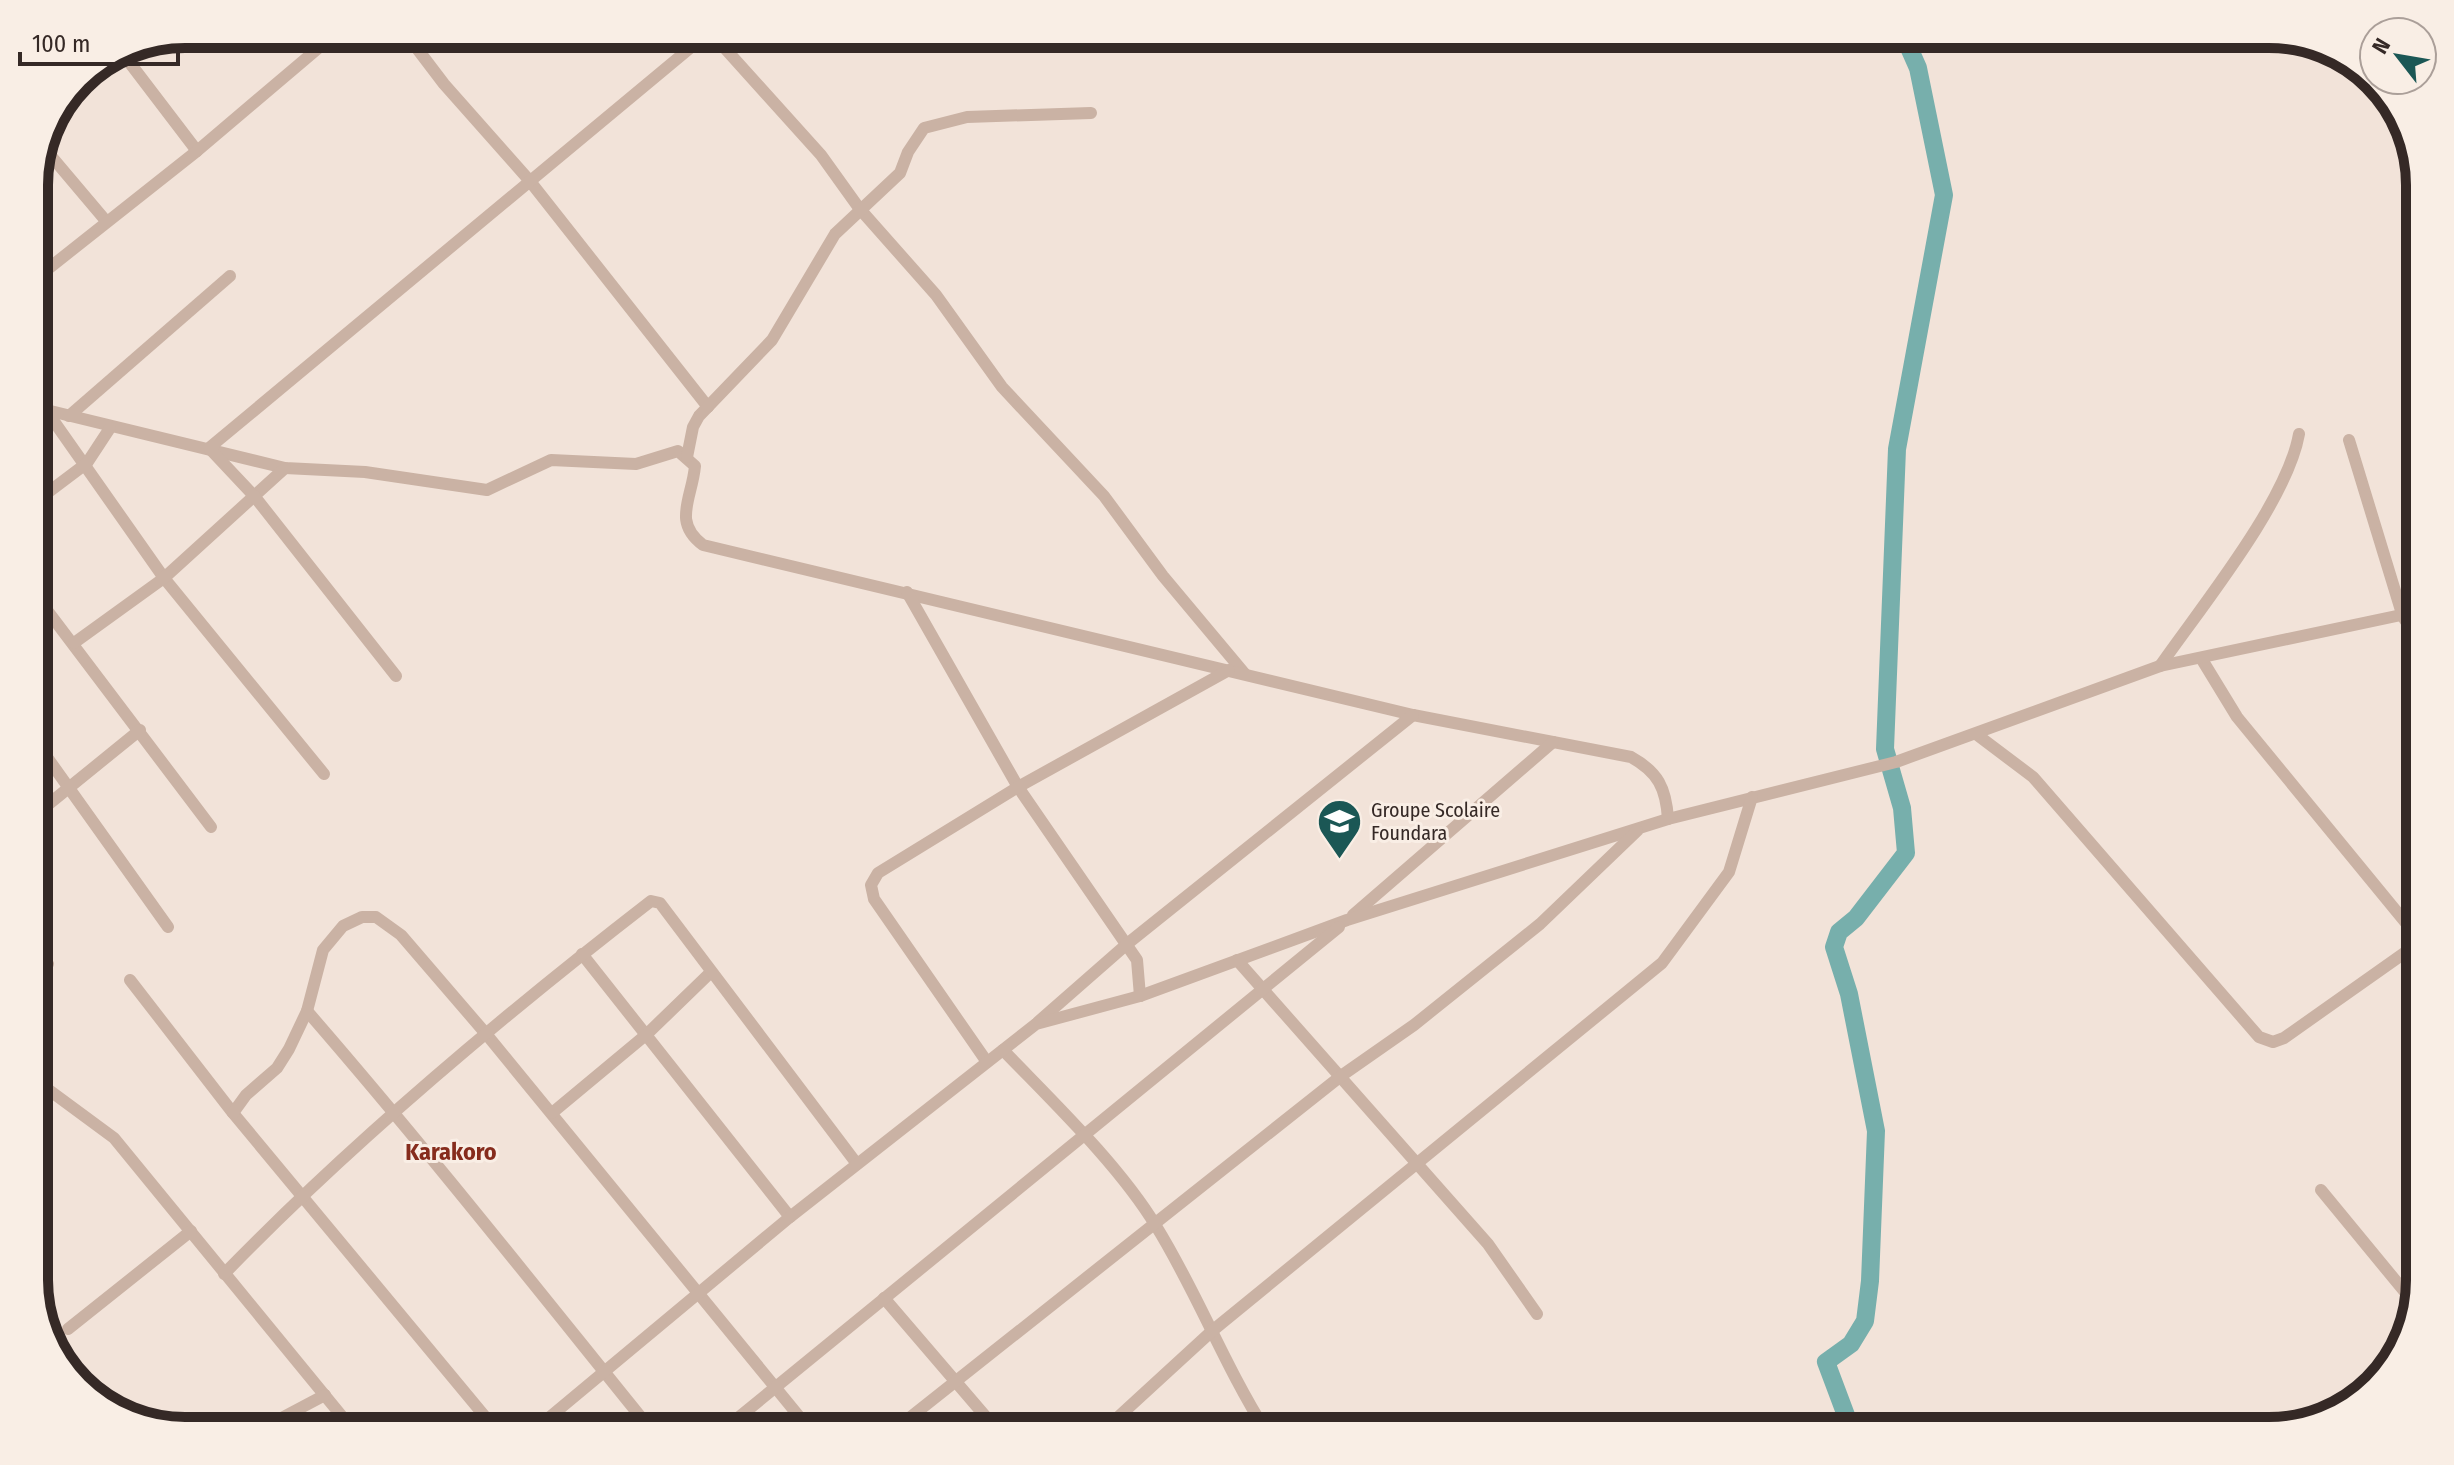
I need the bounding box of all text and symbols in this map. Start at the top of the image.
scale bar [20,16,178,66]
north arrow [2358,16,2438,96]
text: 100 m [32,30,90,58]
text: N [2366,33,2396,59]
school or university icon: Groupe Scolaire Foundara [1316,798,1364,861]
place label: Groupe Scolaire Foundara [1371,798,1500,845]
district label: Karakoro [405,1138,497,1166]

